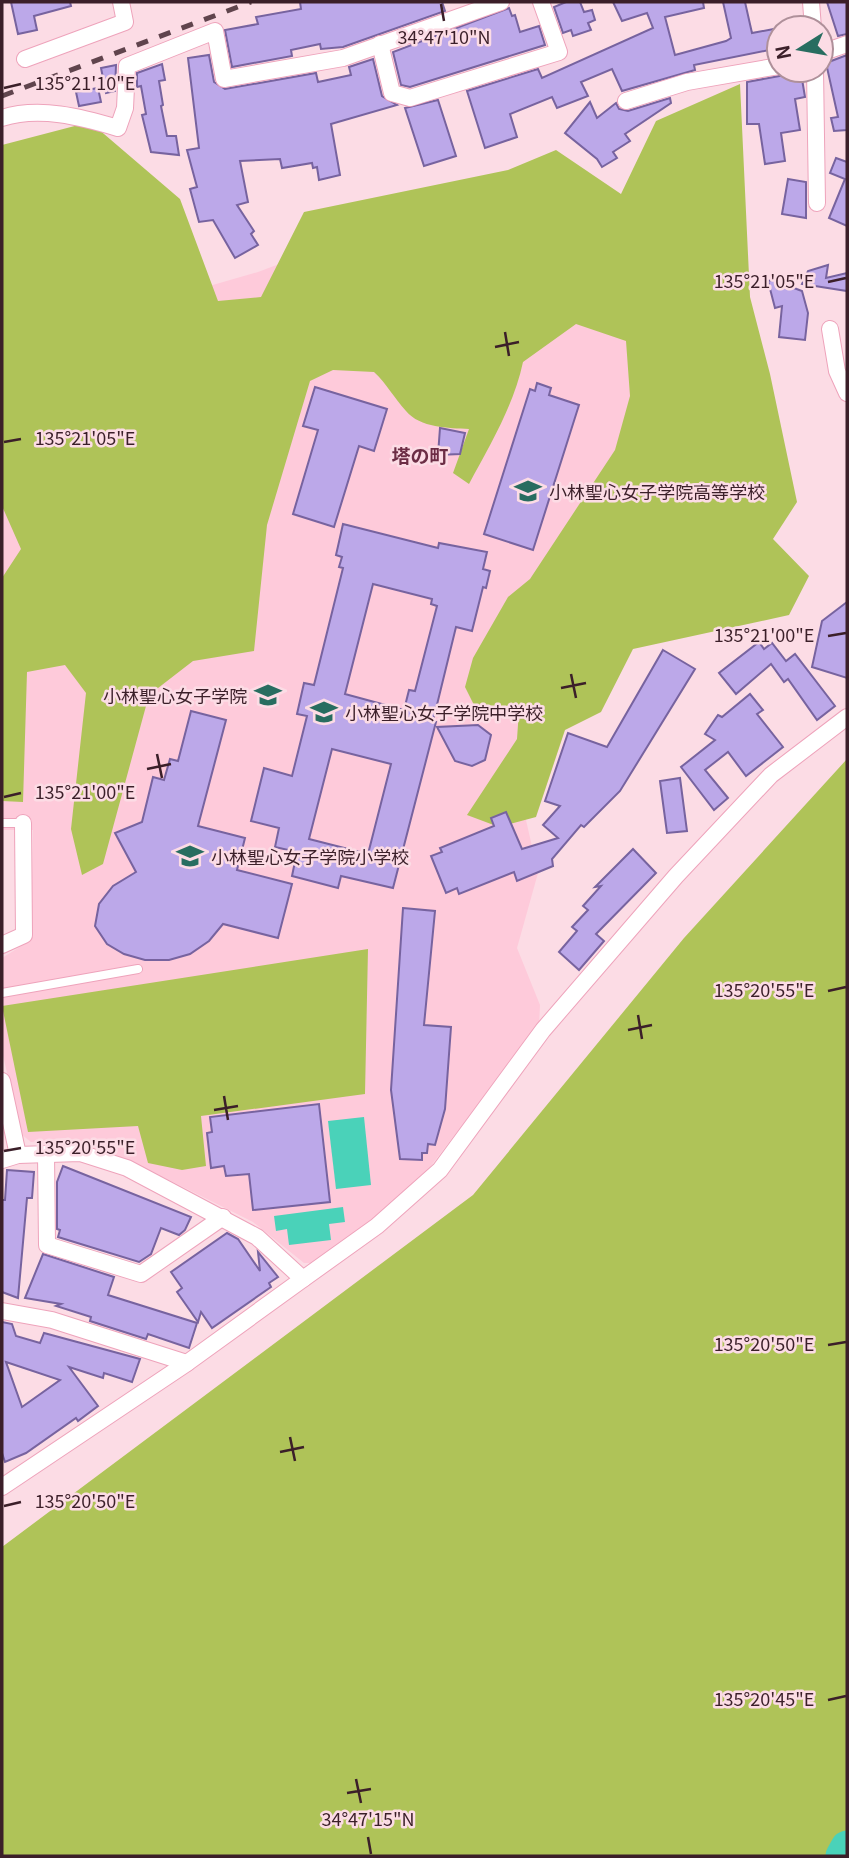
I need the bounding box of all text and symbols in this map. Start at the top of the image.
north arrow [765,14,835,84]
text: 34°47'10"N [397,23,491,49]
text: N [767,43,796,62]
text: 135°21'10"E [35,69,135,95]
text: 135°21'05"E [714,267,814,293]
text: 135°21'05"E [35,424,135,450]
district label: 塔の町 [391,441,449,468]
school or university icon: 小林聖心女子学院高等学校 [513,476,543,506]
place label: 小林聖心女子学院高等学校 [549,478,765,504]
text: 135°21'00"E [714,621,814,647]
school or university icon: 小林聖心女子学院 [253,680,283,710]
place label: 小林聖心女子学院 [103,682,247,708]
school or university icon: 小林聖心女子学院中学校 [309,697,339,727]
place label: 小林聖心女子学院中学校 [345,699,543,725]
text: 135°21'00"E [35,778,135,804]
school or university icon: 小林聖心女子学院小学校 [175,841,205,871]
place label: 小林聖心女子学院小学校 [211,843,409,869]
text: 135°20'55"E [714,976,814,1002]
text: 135°20'55"E [35,1133,135,1159]
text: 135°20'50"E [714,1330,814,1356]
text: 135°20'50"E [35,1487,135,1513]
text: 135°20'45"E [714,1685,814,1711]
text: 34°47'15"N [321,1805,415,1831]

